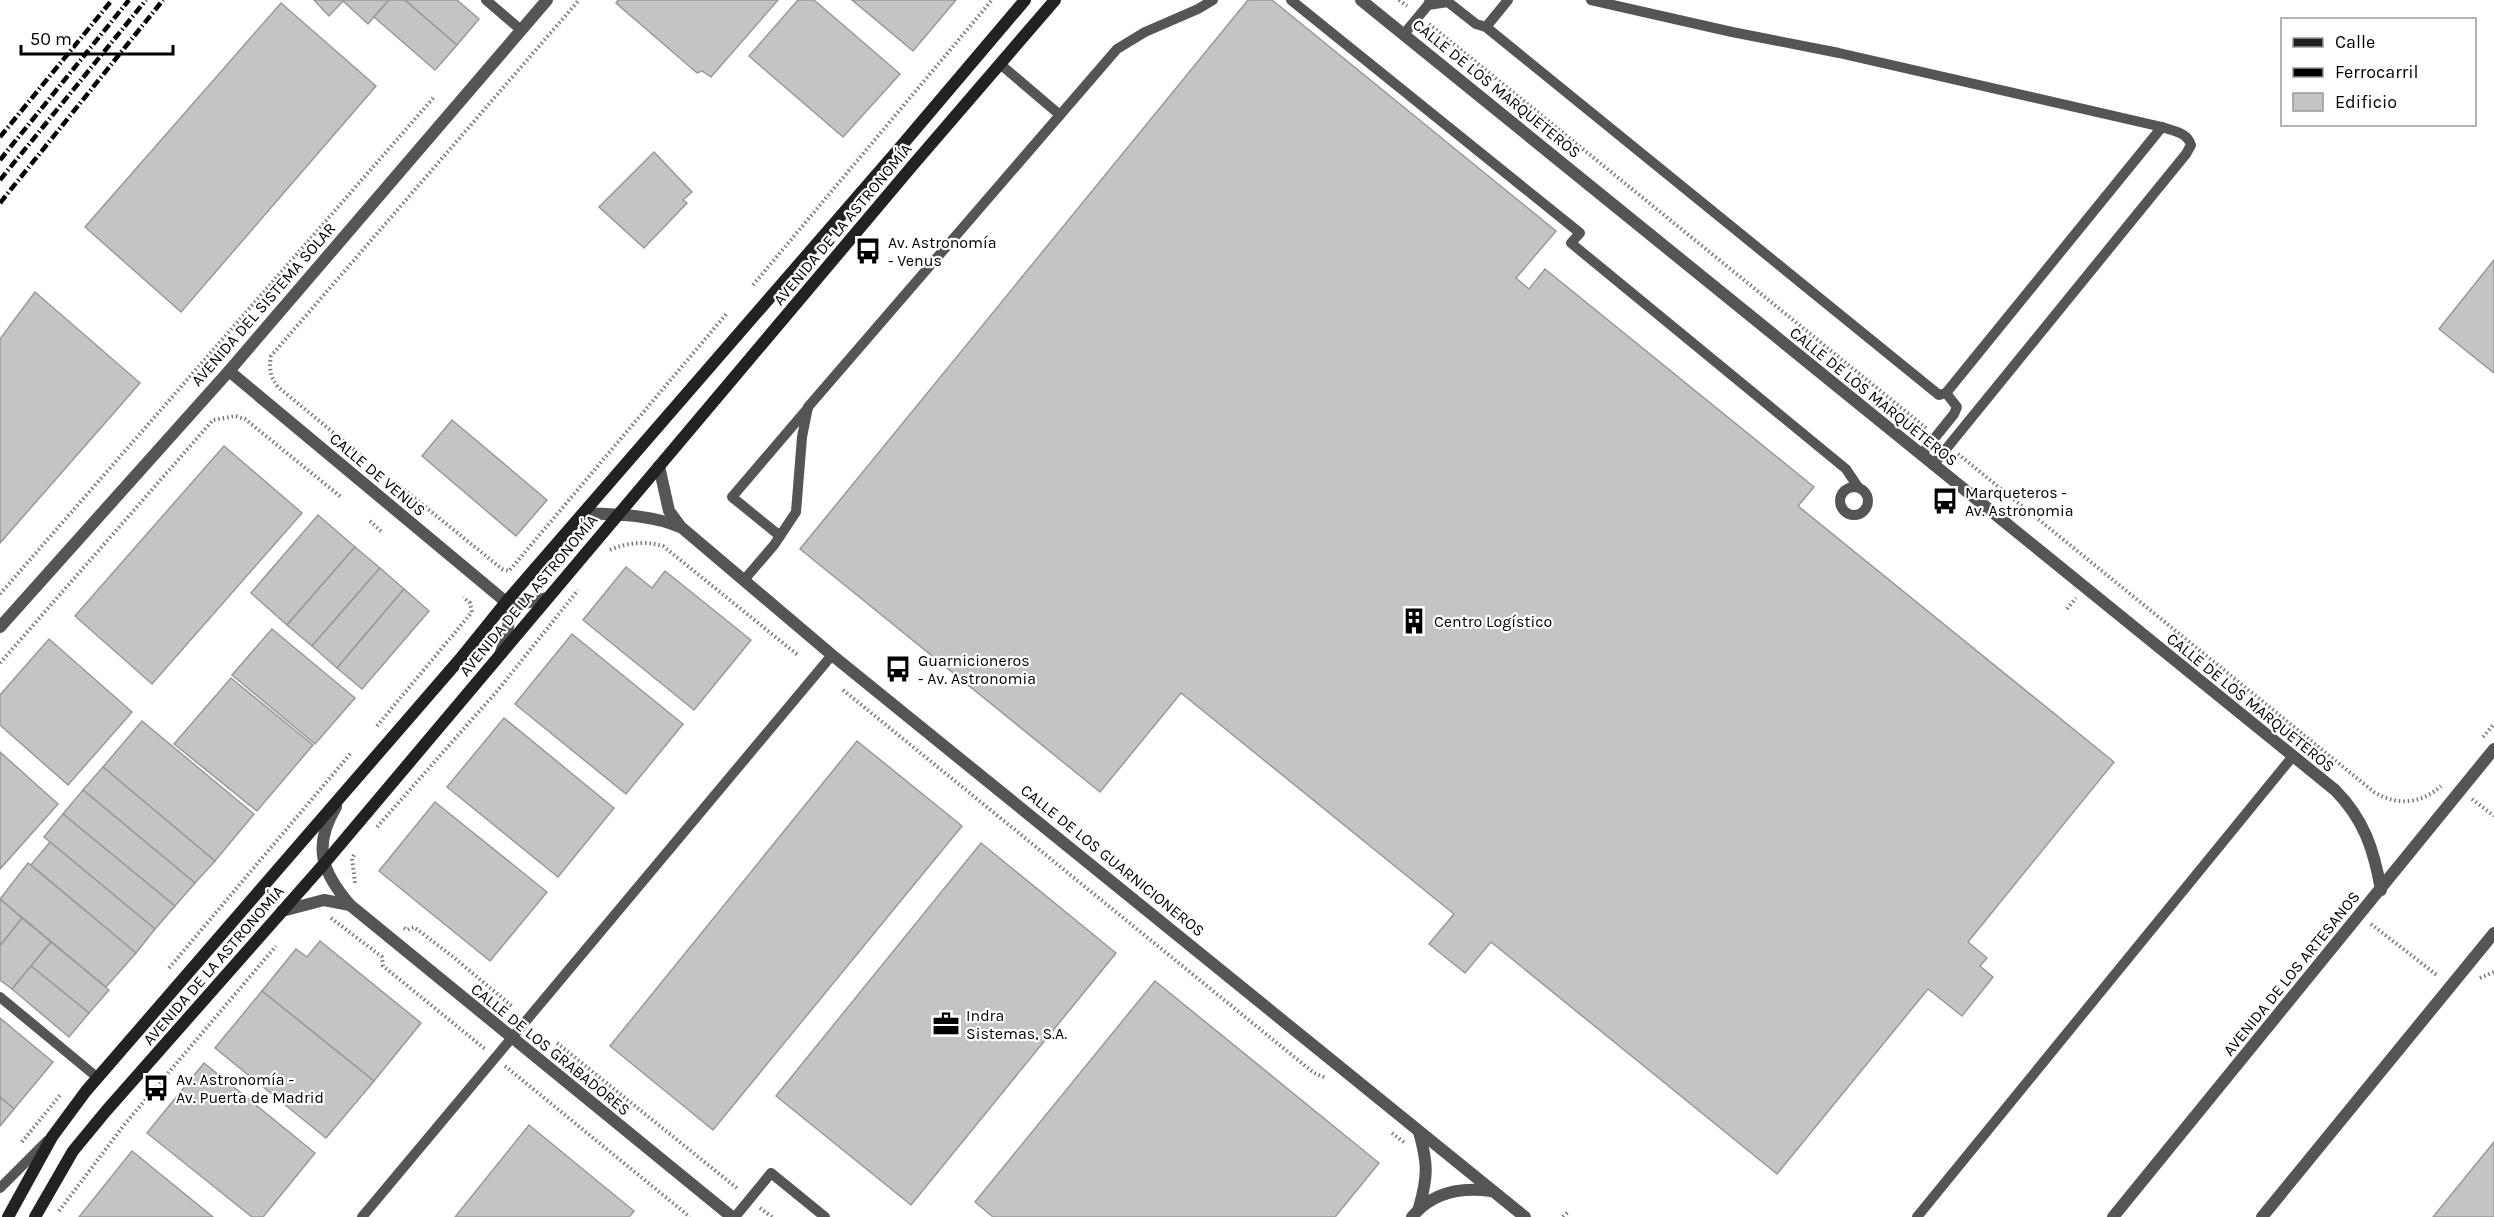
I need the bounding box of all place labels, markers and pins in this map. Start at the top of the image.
place label: Av. Astronomía - Venus [888,233,997,270]
bus stop icon: Av. Astronomía - Venus [853,236,883,266]
place label: Marqueteros - Av. Astronomia [1965,483,2074,520]
bus stop icon: Marqueteros - Av. Astronomia [1930,486,1960,516]
building icon: Centro Logístico [1399,606,1429,636]
place label: Centro Logístico [1434,612,1552,631]
place label: Guarnicioneros - Av. Astronomia [918,651,1036,688]
bus stop icon: Guarnicioneros - Av. Astronomia [883,654,913,684]
place label: Indra Sistemas, S.A. [966,1006,1067,1043]
office icon: Indra Sistemas, S.A. [931,1009,961,1039]
place label: Av. Astronomía - Av. Puerta de Madrid [176,1070,324,1107]
bus stop icon: Av. Astronomía - Av. Puerta de Madrid [141,1073,171,1103]

